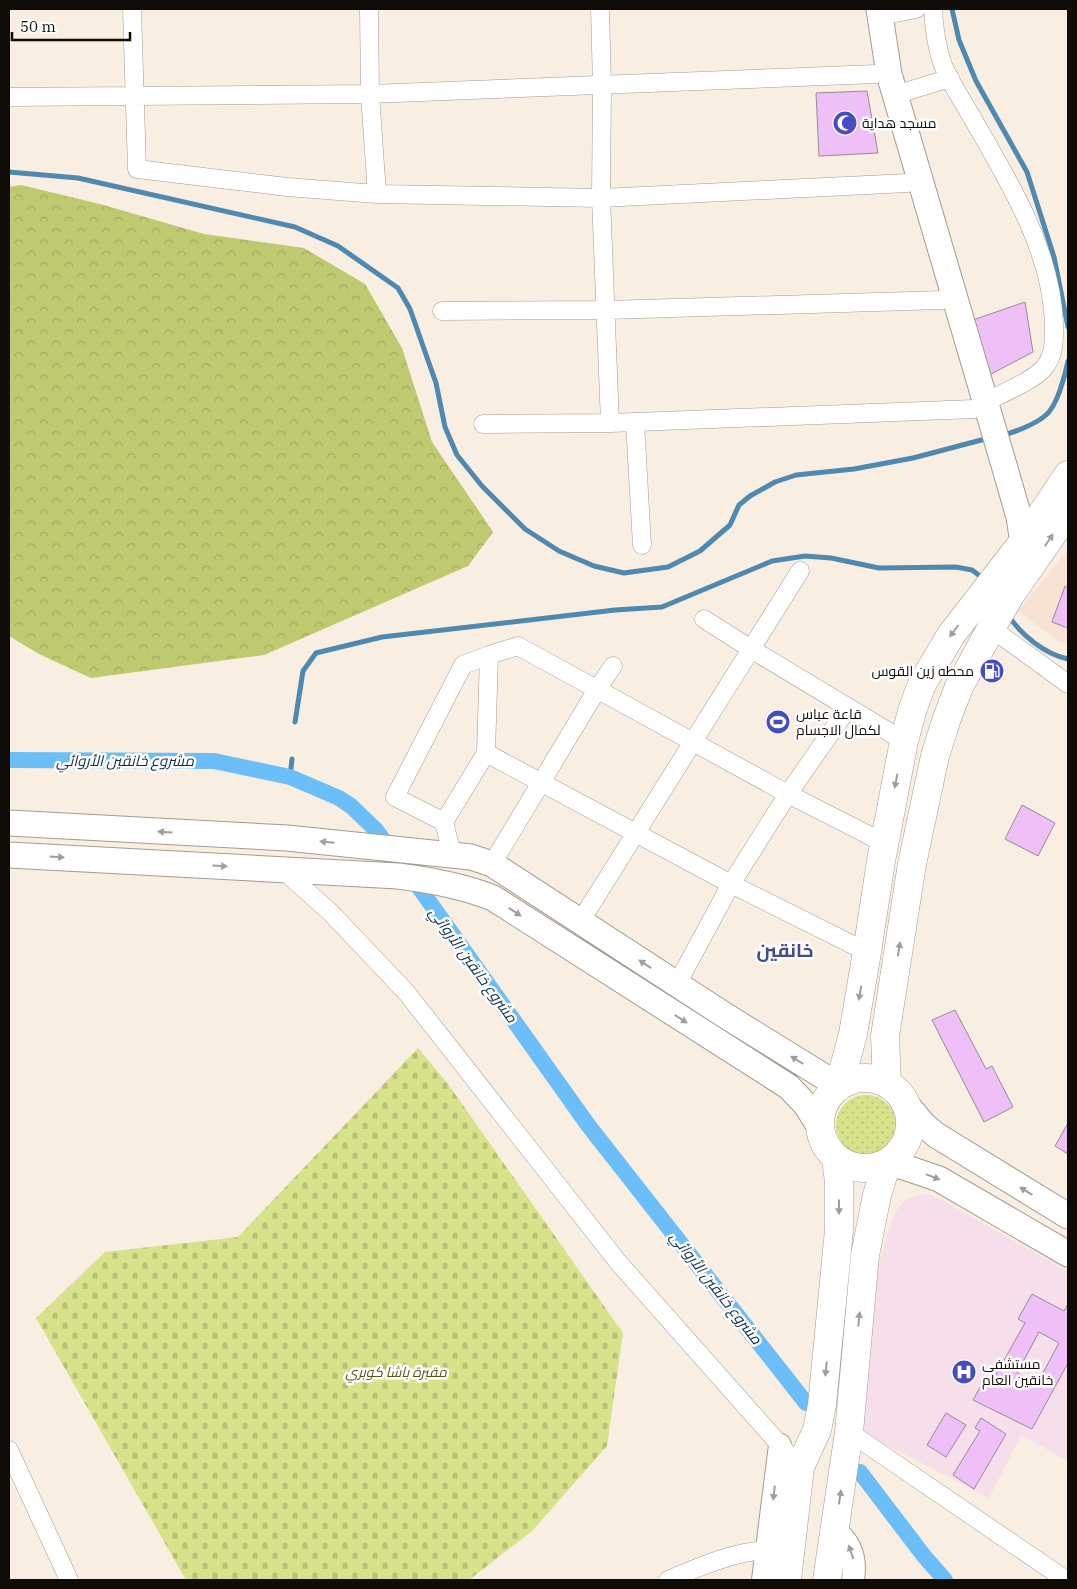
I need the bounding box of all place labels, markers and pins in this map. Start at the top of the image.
mosque icon: مسجد هداية [832,110,858,136]
place label: مسجد هداية [862,114,936,132]
fuel station icon: محطه زين القوس [979,658,1005,684]
place label: محطه زين القوس [872,662,974,680]
place label: قاعة عباس لكمال الاجسام [796,705,881,740]
sports icon: قاعة عباس لكمال الاجسام [765,709,791,735]
place label: مستشفى خانقين العام [982,1355,1053,1390]
hospital icon: مستشفى خانقين العام [951,1359,977,1385]

